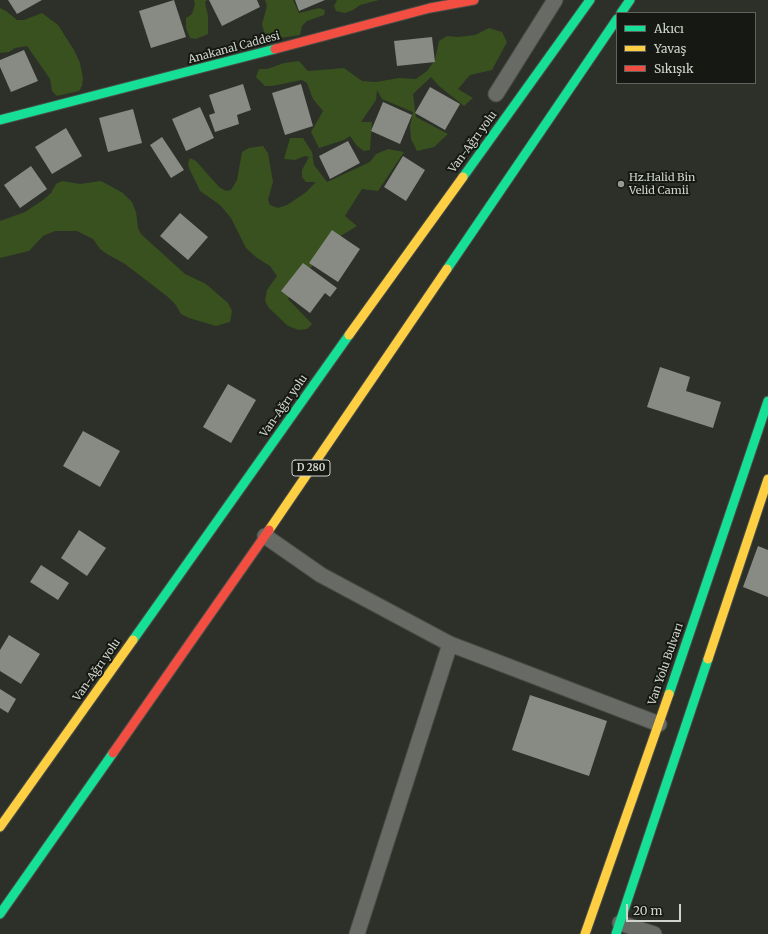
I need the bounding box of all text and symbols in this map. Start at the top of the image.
legend [616,12,756,84]
text: Akıcı [654,21,684,36]
street label: Anakanal Caddesi [187,29,281,67]
text: Yavaş [654,41,686,56]
text: Sıkışık [654,61,694,76]
street label: Van-Ağrı yolu [446,109,500,175]
place label: Hz.Halid Bin Velid Camii [629,171,695,197]
marker: Hz.Halid Bin Velid Camii [616,179,626,189]
street label: Van-Ağrı yolu [258,372,310,440]
road number: D 280 [292,460,330,476]
street label: Van Yolu Bulvarı [646,621,686,707]
street label: Van-Ağrı yolu [71,636,123,704]
scale bar [628,896,683,922]
text: 20 m [633,903,662,918]

